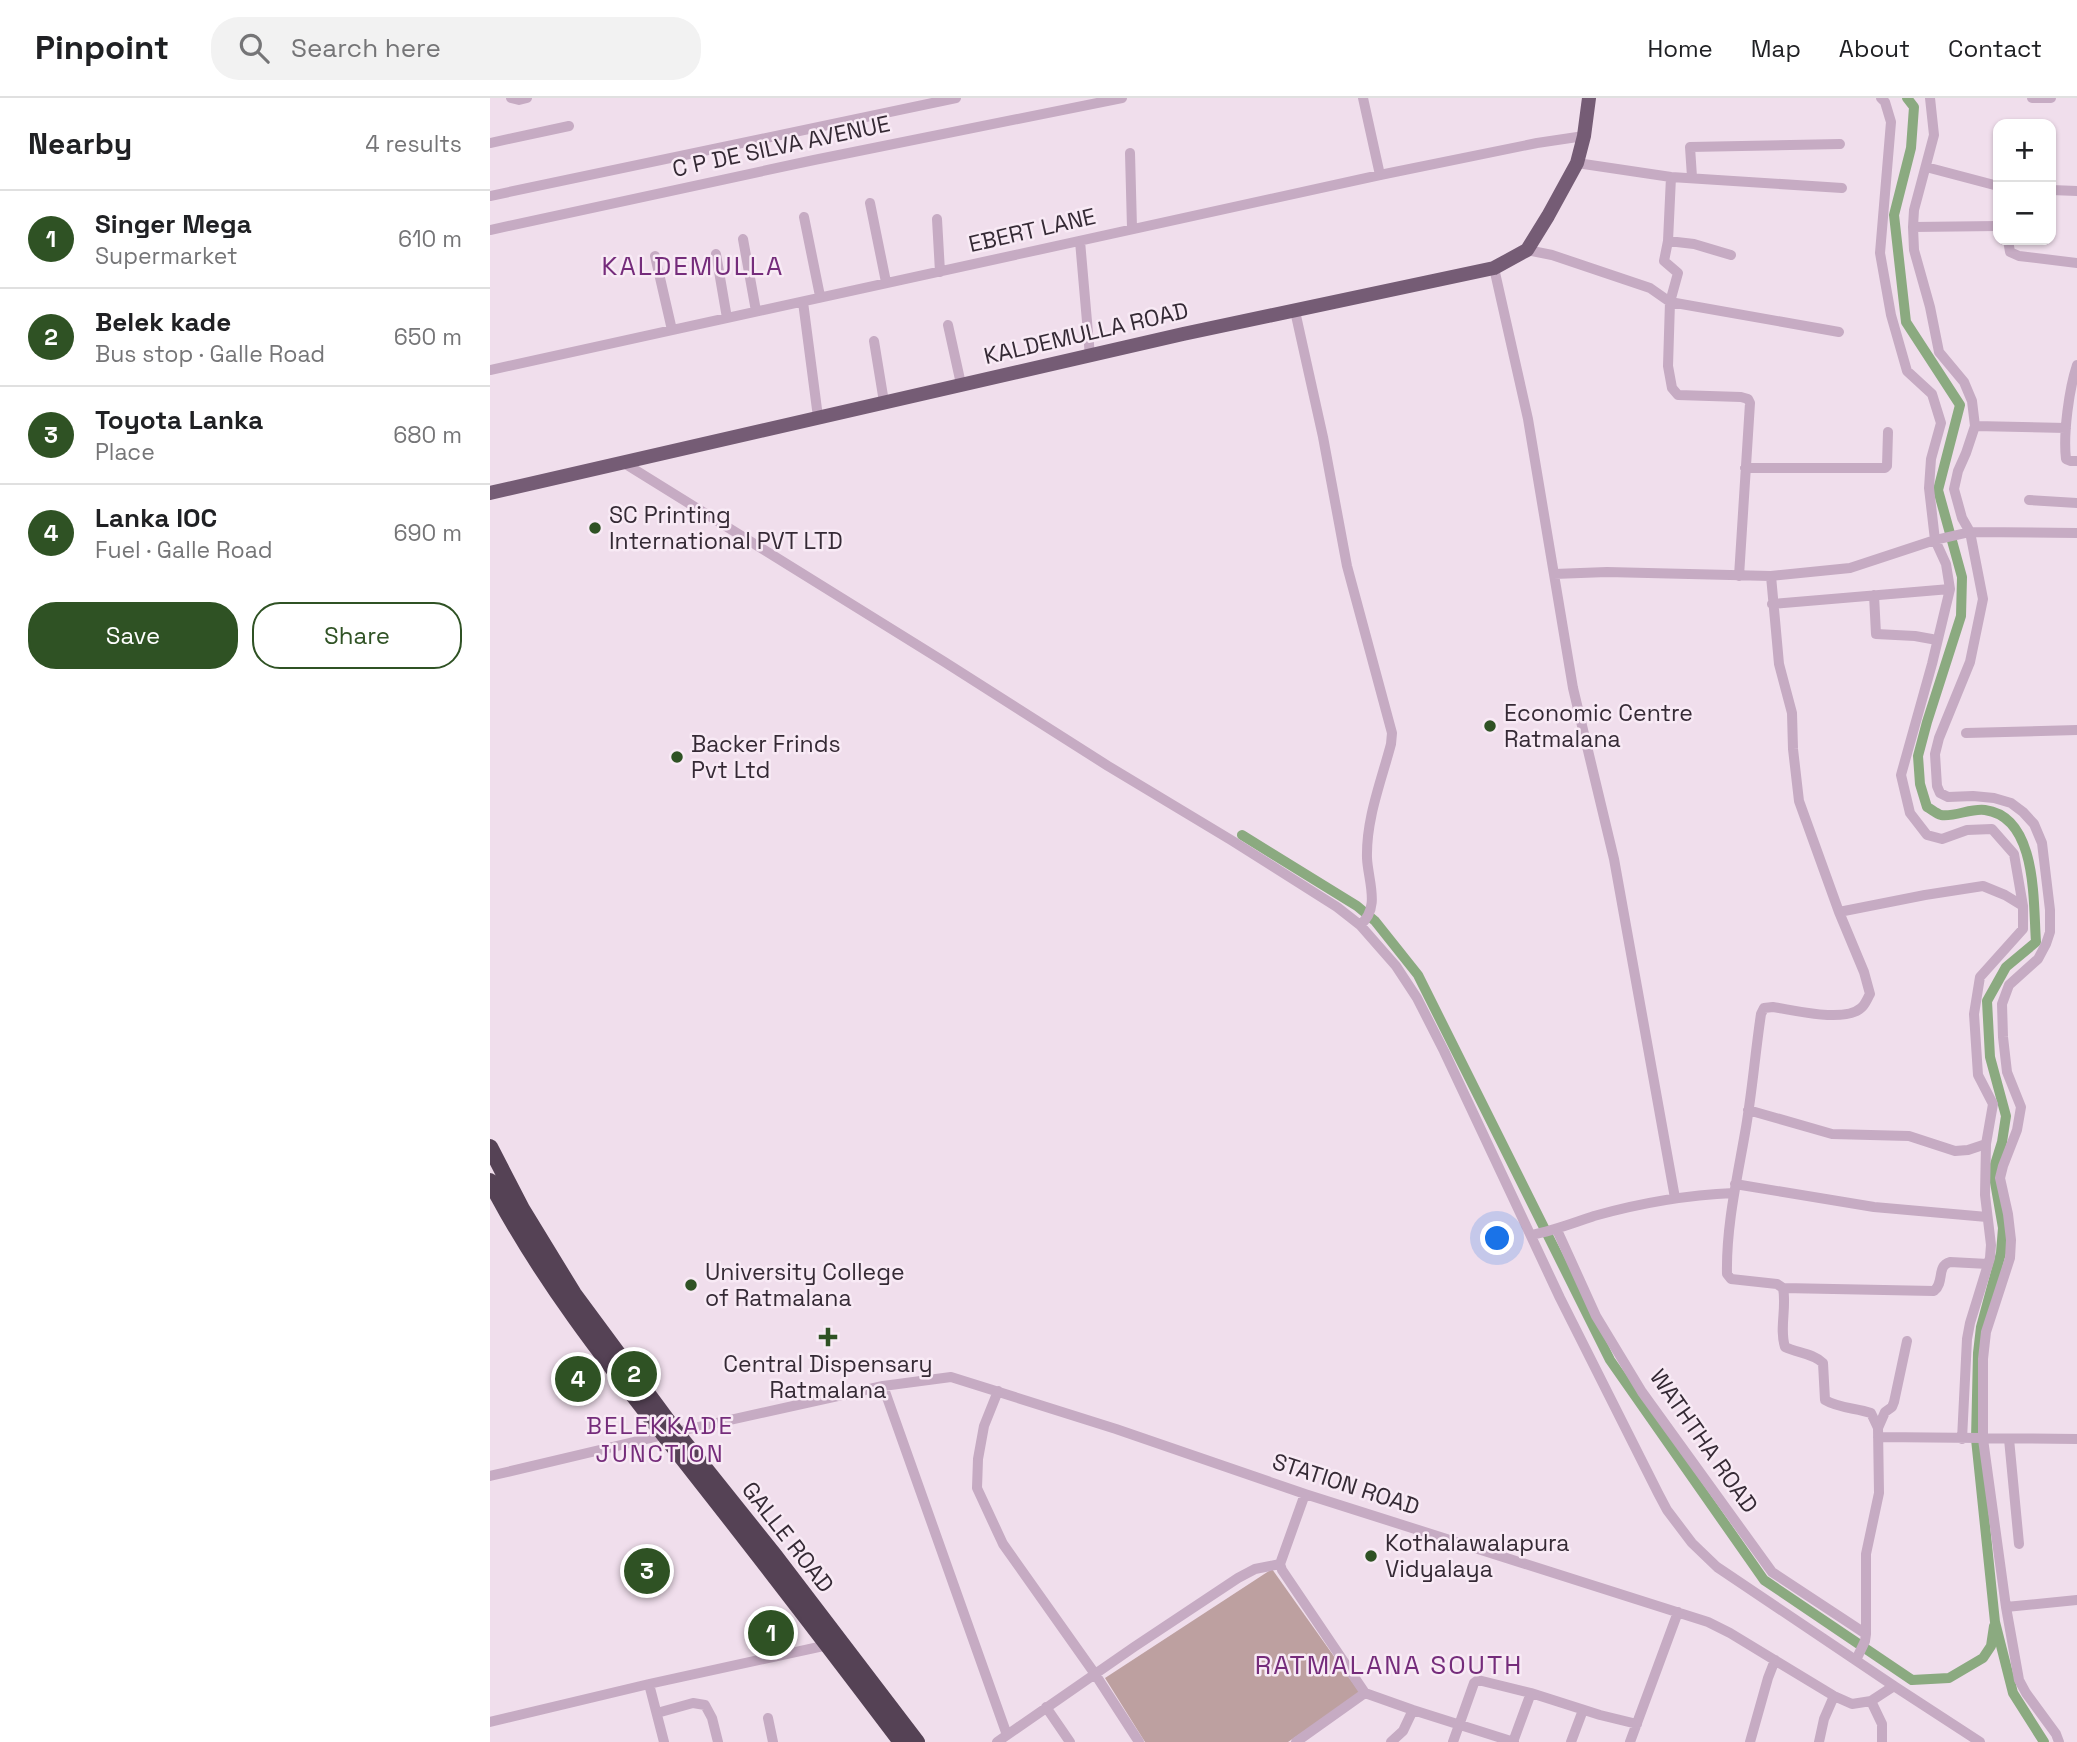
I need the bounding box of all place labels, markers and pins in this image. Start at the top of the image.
place label: SC Printing International PVT LTD [609,500,843,556]
marker: SC Printing International PVT LTD [587,520,603,536]
place label: Economic Centre Ratmalana [1504,698,1693,754]
marker: Economic Centre Ratmalana [1482,718,1498,734]
place label: Backer Frinds Pvt Ltd [691,729,841,785]
marker: Backer Frinds Pvt Ltd [669,749,685,765]
place label: University College of Ratmalana [705,1257,905,1313]
marker: University College of Ratmalana [683,1277,699,1293]
marker: Central Dispensary Ratmalana [818,1327,838,1347]
pin: 2 [611,1348,657,1400]
place label: Central Dispensary Ratmalana [723,1349,933,1405]
pin: 4 [555,1353,601,1405]
place label: Kothalawalapura Vidyalaya [1385,1528,1570,1584]
pin: 3 [624,1545,670,1597]
marker: Kothalawalapura Vidyalaya [1363,1548,1379,1564]
pin: 1 [748,1607,794,1659]

